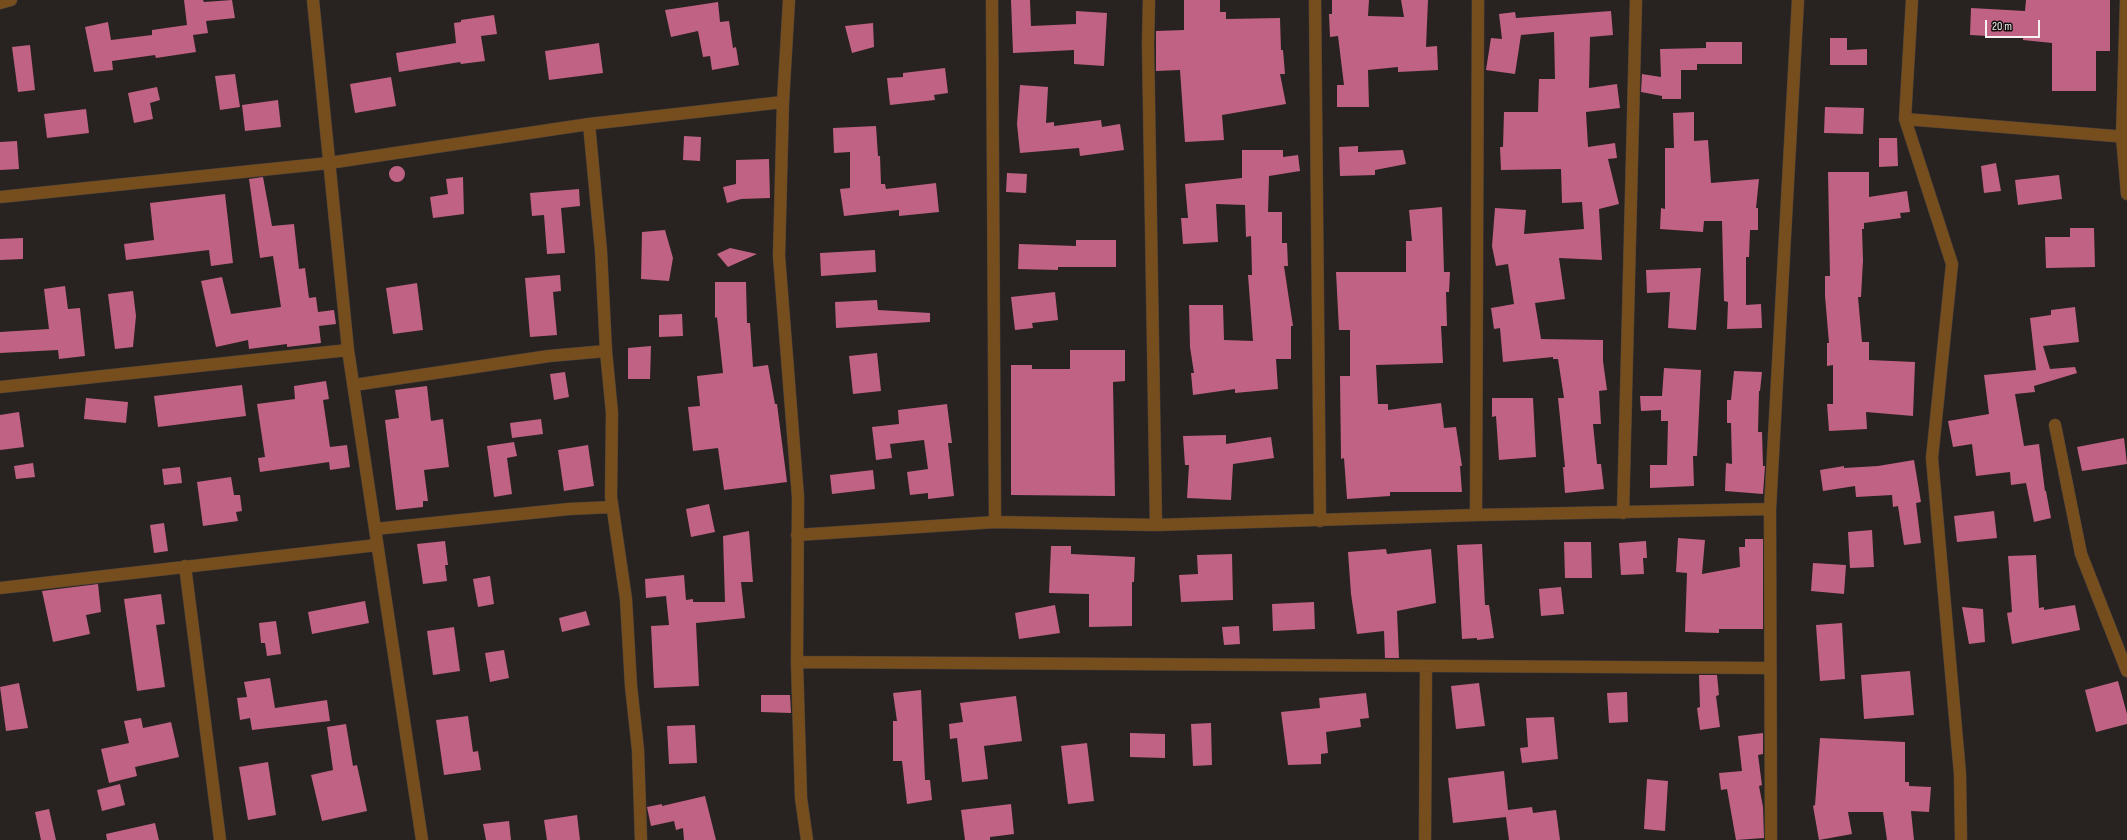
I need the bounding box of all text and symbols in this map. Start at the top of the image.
scale bar [1987,12,2042,38]
text: 20 m [1992,19,2012,34]

